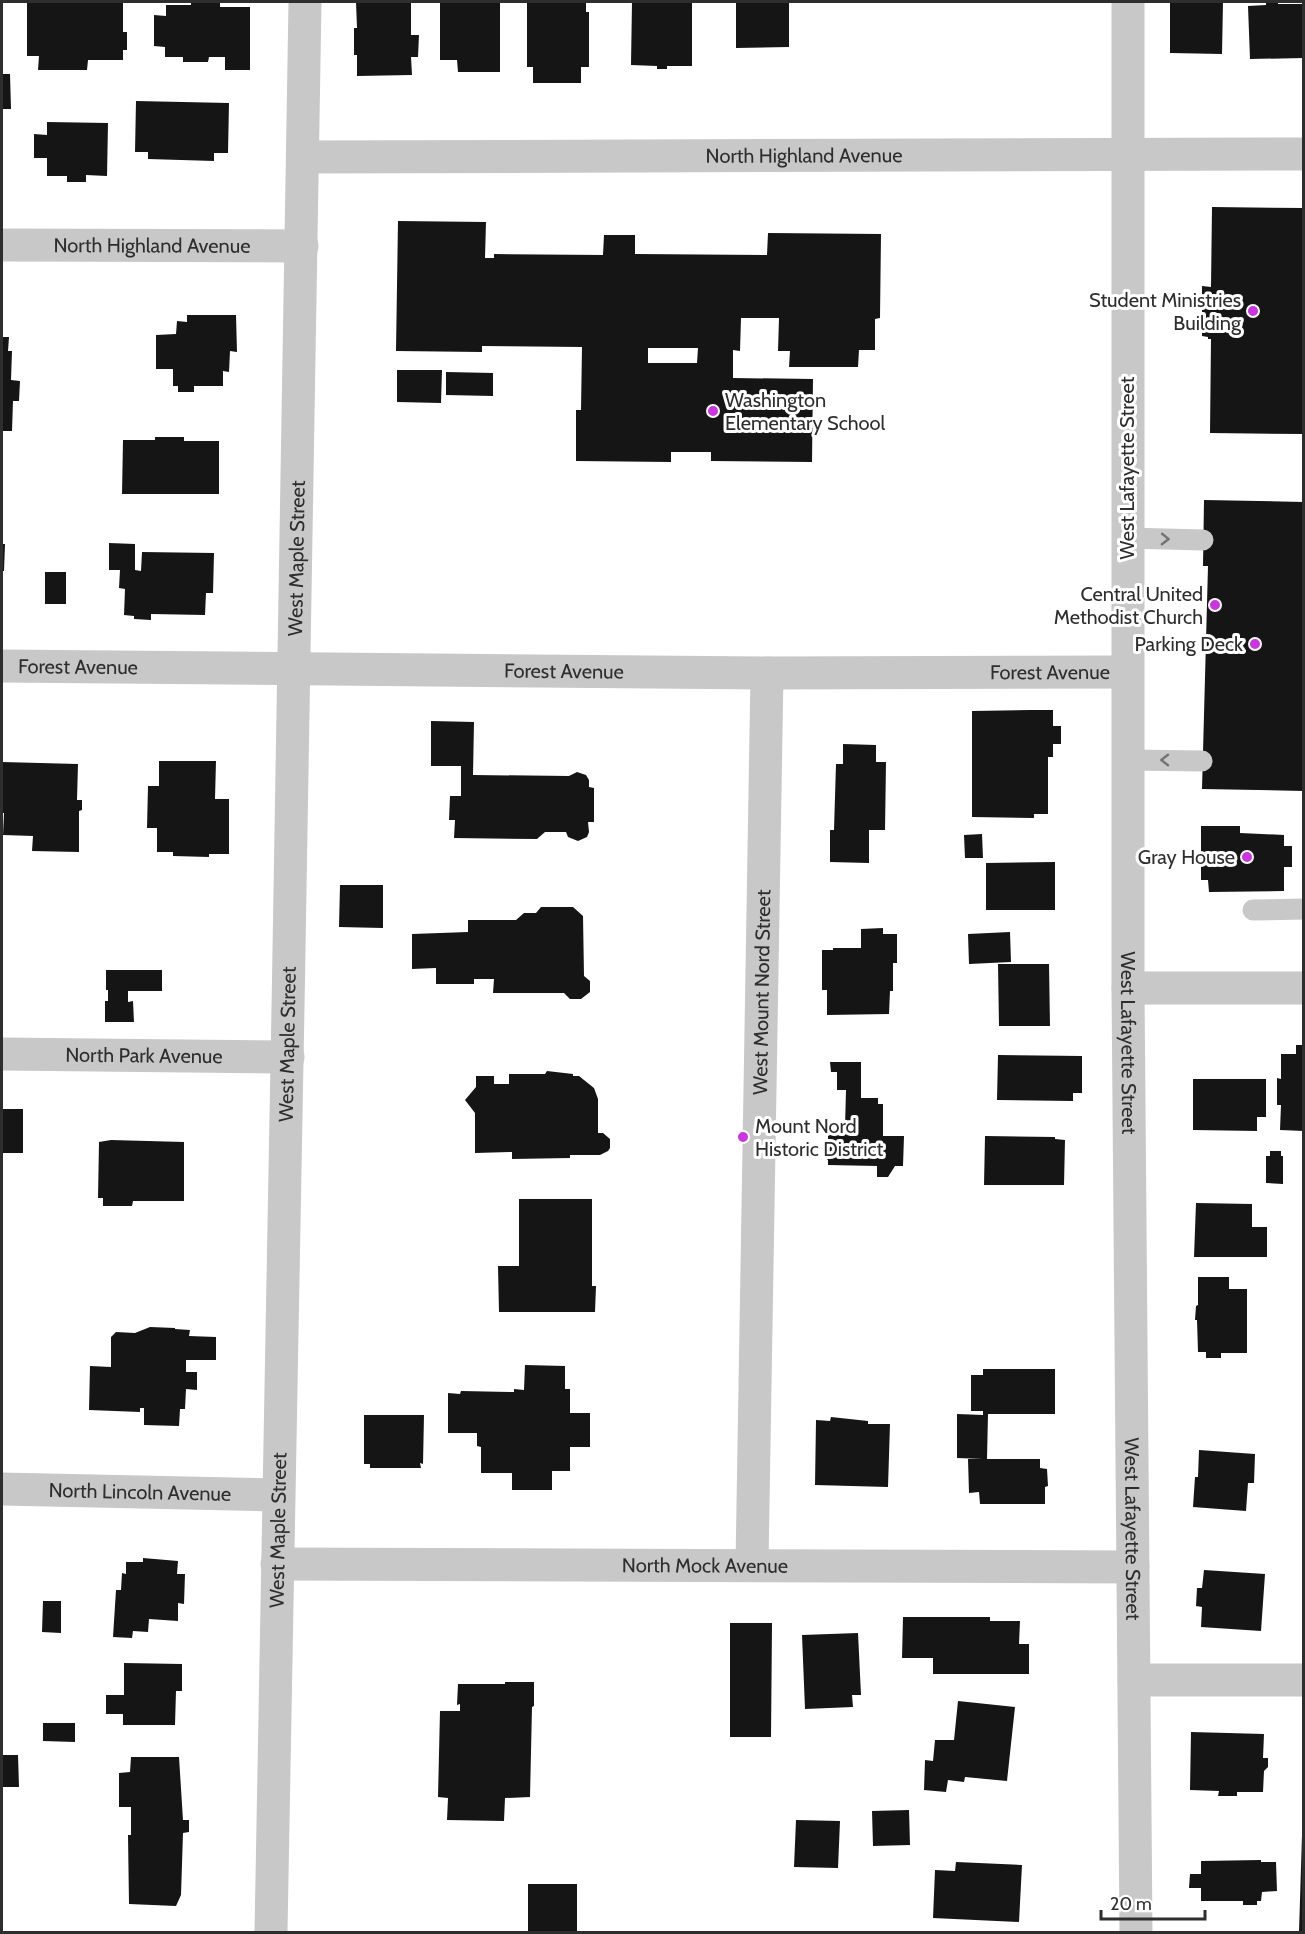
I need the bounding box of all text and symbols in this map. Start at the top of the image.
street label: North Highland Avenue [706,143,902,168]
street label: North Highland Avenue [54,233,250,258]
place label: Student Ministries Building [1089,288,1242,335]
marker: Student Ministries Building [1246,304,1260,318]
street label: West Lafayette Street [1115,376,1139,559]
place label: Washington Elementary School [725,388,886,435]
marker: Washington Elementary School [706,404,720,418]
street label: West Maple Street [283,480,310,636]
one-way arrow [1161,533,1170,546]
place label: Central United Methodist Church [1054,582,1203,629]
marker: Central United Methodist Church [1208,598,1222,612]
place label: Parking Deck [1134,632,1243,656]
marker: Parking Deck [1248,637,1262,651]
street label: Forest Avenue [18,654,138,679]
street label: Forest Avenue [504,659,624,684]
street label: Forest Avenue [990,660,1110,684]
one-way arrow [1160,754,1169,766]
place label: Gray House [1138,845,1235,869]
marker: Gray House [1240,850,1254,864]
street label: West Mount Nord Street [748,889,775,1095]
street label: West Lafayette Street [1116,952,1141,1135]
street label: West Maple Street [274,966,301,1122]
street label: North Park Avenue [65,1043,223,1068]
place label: Mount Nord Historic District [755,1114,884,1161]
marker: Mount Nord Historic District [736,1130,750,1144]
street label: West Lafayette Street [1120,1437,1145,1621]
street label: West Maple Street [264,1452,291,1608]
street label: North Lincoln Avenue [48,1478,231,1506]
street label: North Mock Avenue [622,1553,788,1578]
scale bar [1101,1883,1204,1921]
text: 20 m [1110,1893,1152,1915]

